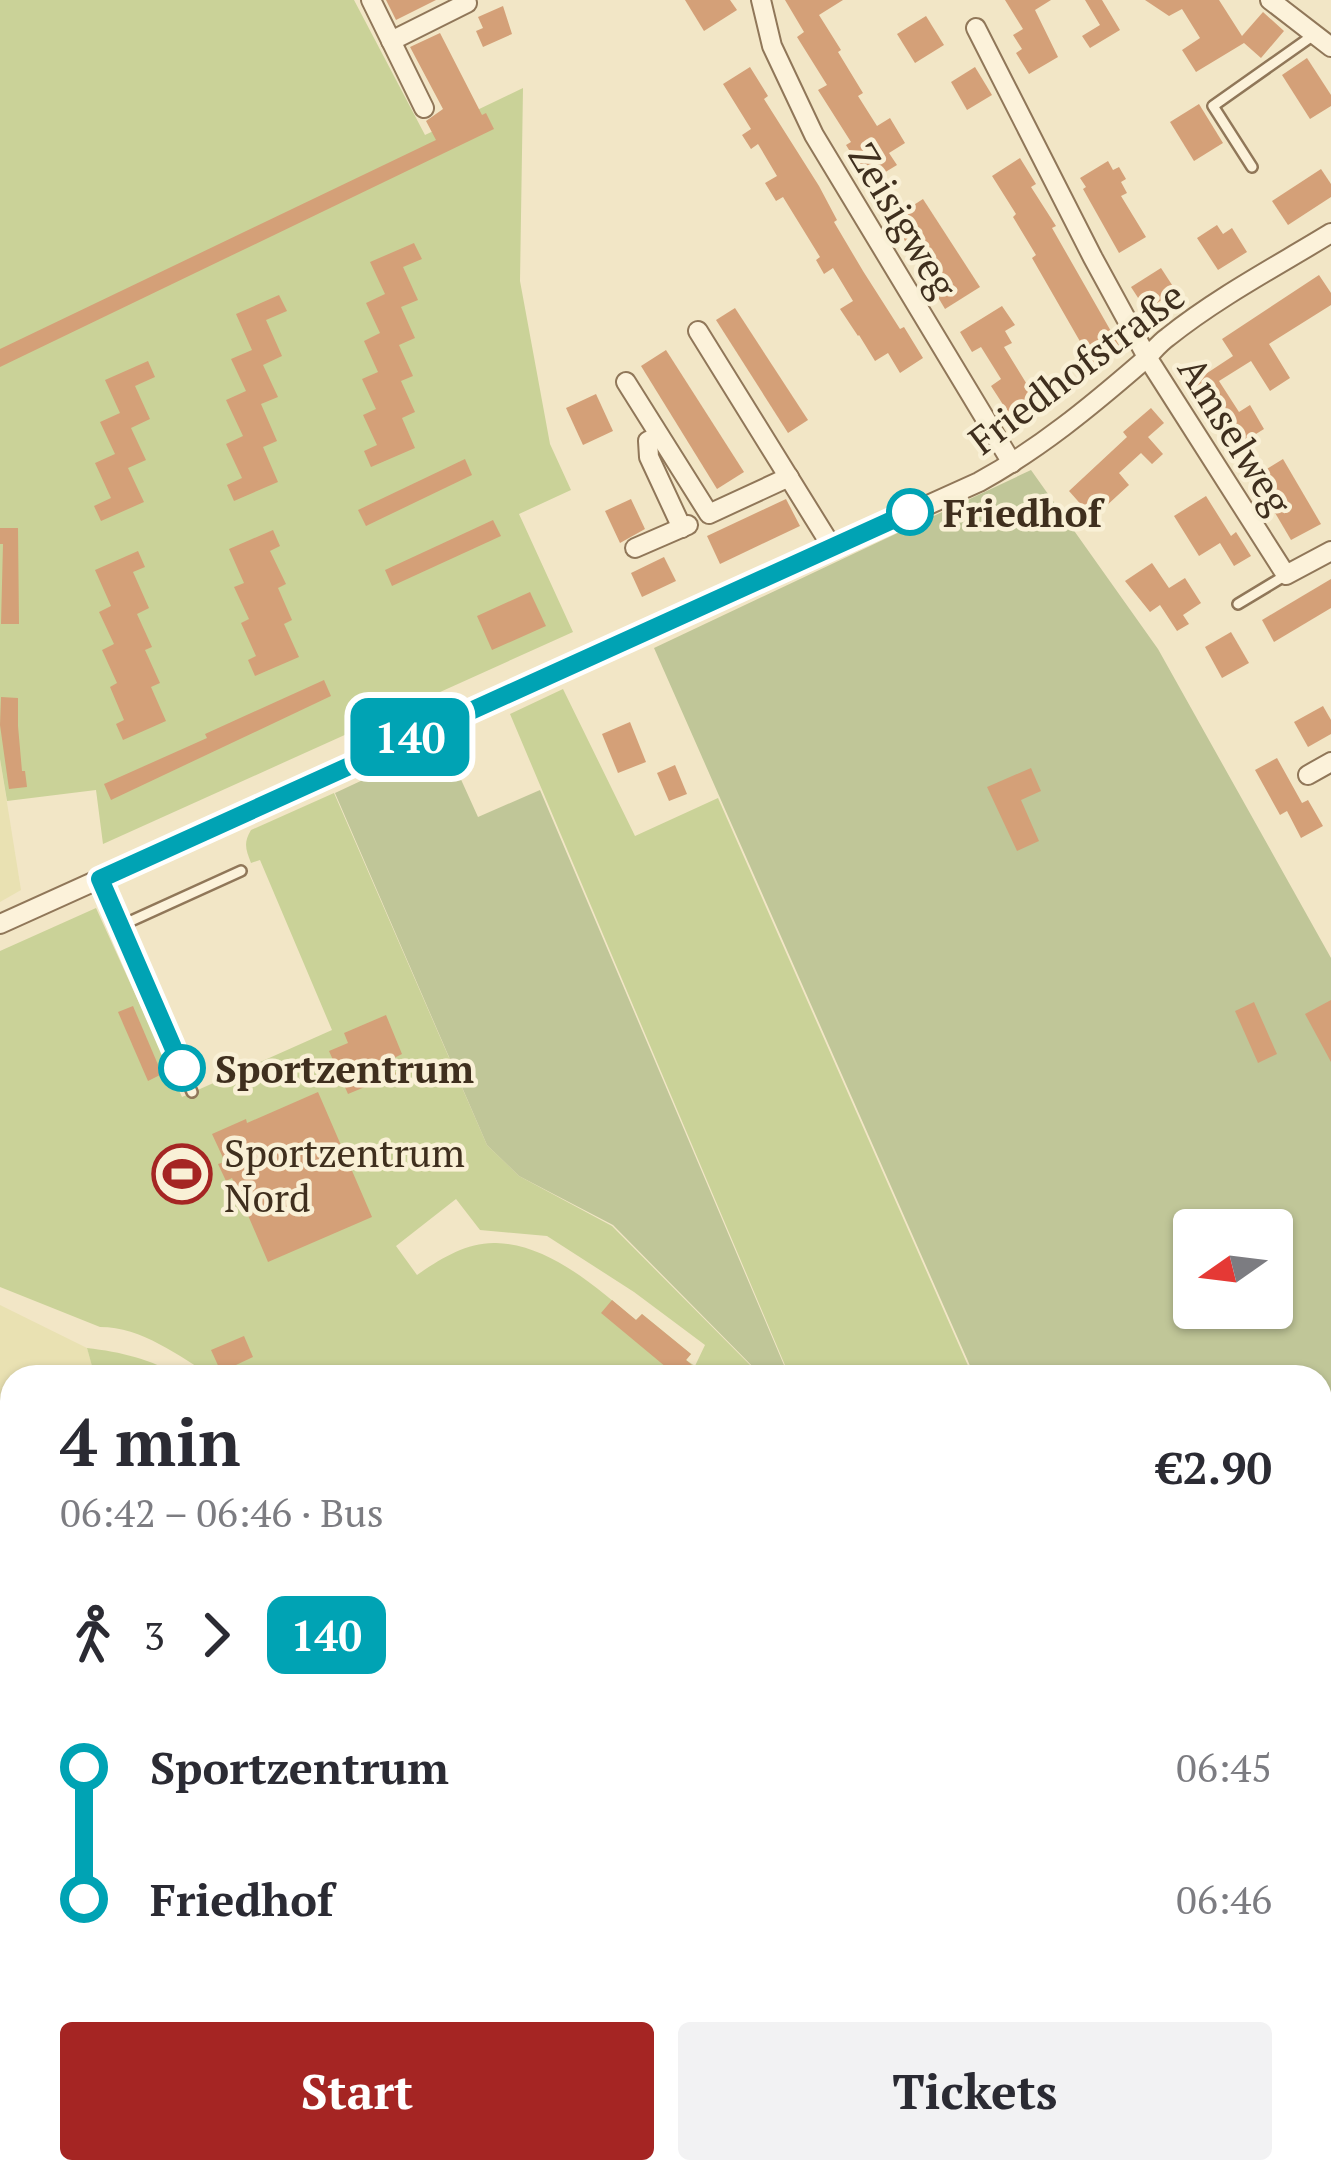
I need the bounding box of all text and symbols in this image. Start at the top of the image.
street label: Zeisigweg [838,133,971,307]
street label: Friedhofstraße [958,269,1194,465]
street label: Amselweg [1167,346,1305,524]
place label: Friedhof [943,486,1106,538]
marker: Friedhof [888,490,932,534]
line badge: 140 [341,698,479,776]
text: 140 [374,709,446,765]
place label: Sportzentrum [215,1042,474,1094]
marker: Sportzentrum [160,1046,204,1090]
place label: Sportzentrum Nord [224,1126,465,1223]
sports icon: Sportzentrum Nord [151,1143,213,1205]
north arrow [1173,1209,1293,1329]
map controls [1173,1209,1293,1329]
text: 4 min [60,1397,241,1485]
text: €2.90 [1157,1437,1272,1497]
text: 06:42 – 06:46 · Bus [60,1486,384,1538]
icon: walk [60,1602,126,1668]
icon: forward [183,1602,249,1668]
text: 140 [291,1607,362,1663]
text: 3 [144,1609,165,1661]
text: Sportzentrum [150,1737,449,1797]
text: 06:45 [1176,1741,1272,1793]
text: Friedhof [150,1869,334,1929]
text: 06:46 [1176,1873,1272,1925]
button: Start [60,2022,654,2160]
button: Tickets [678,2022,1272,2160]

